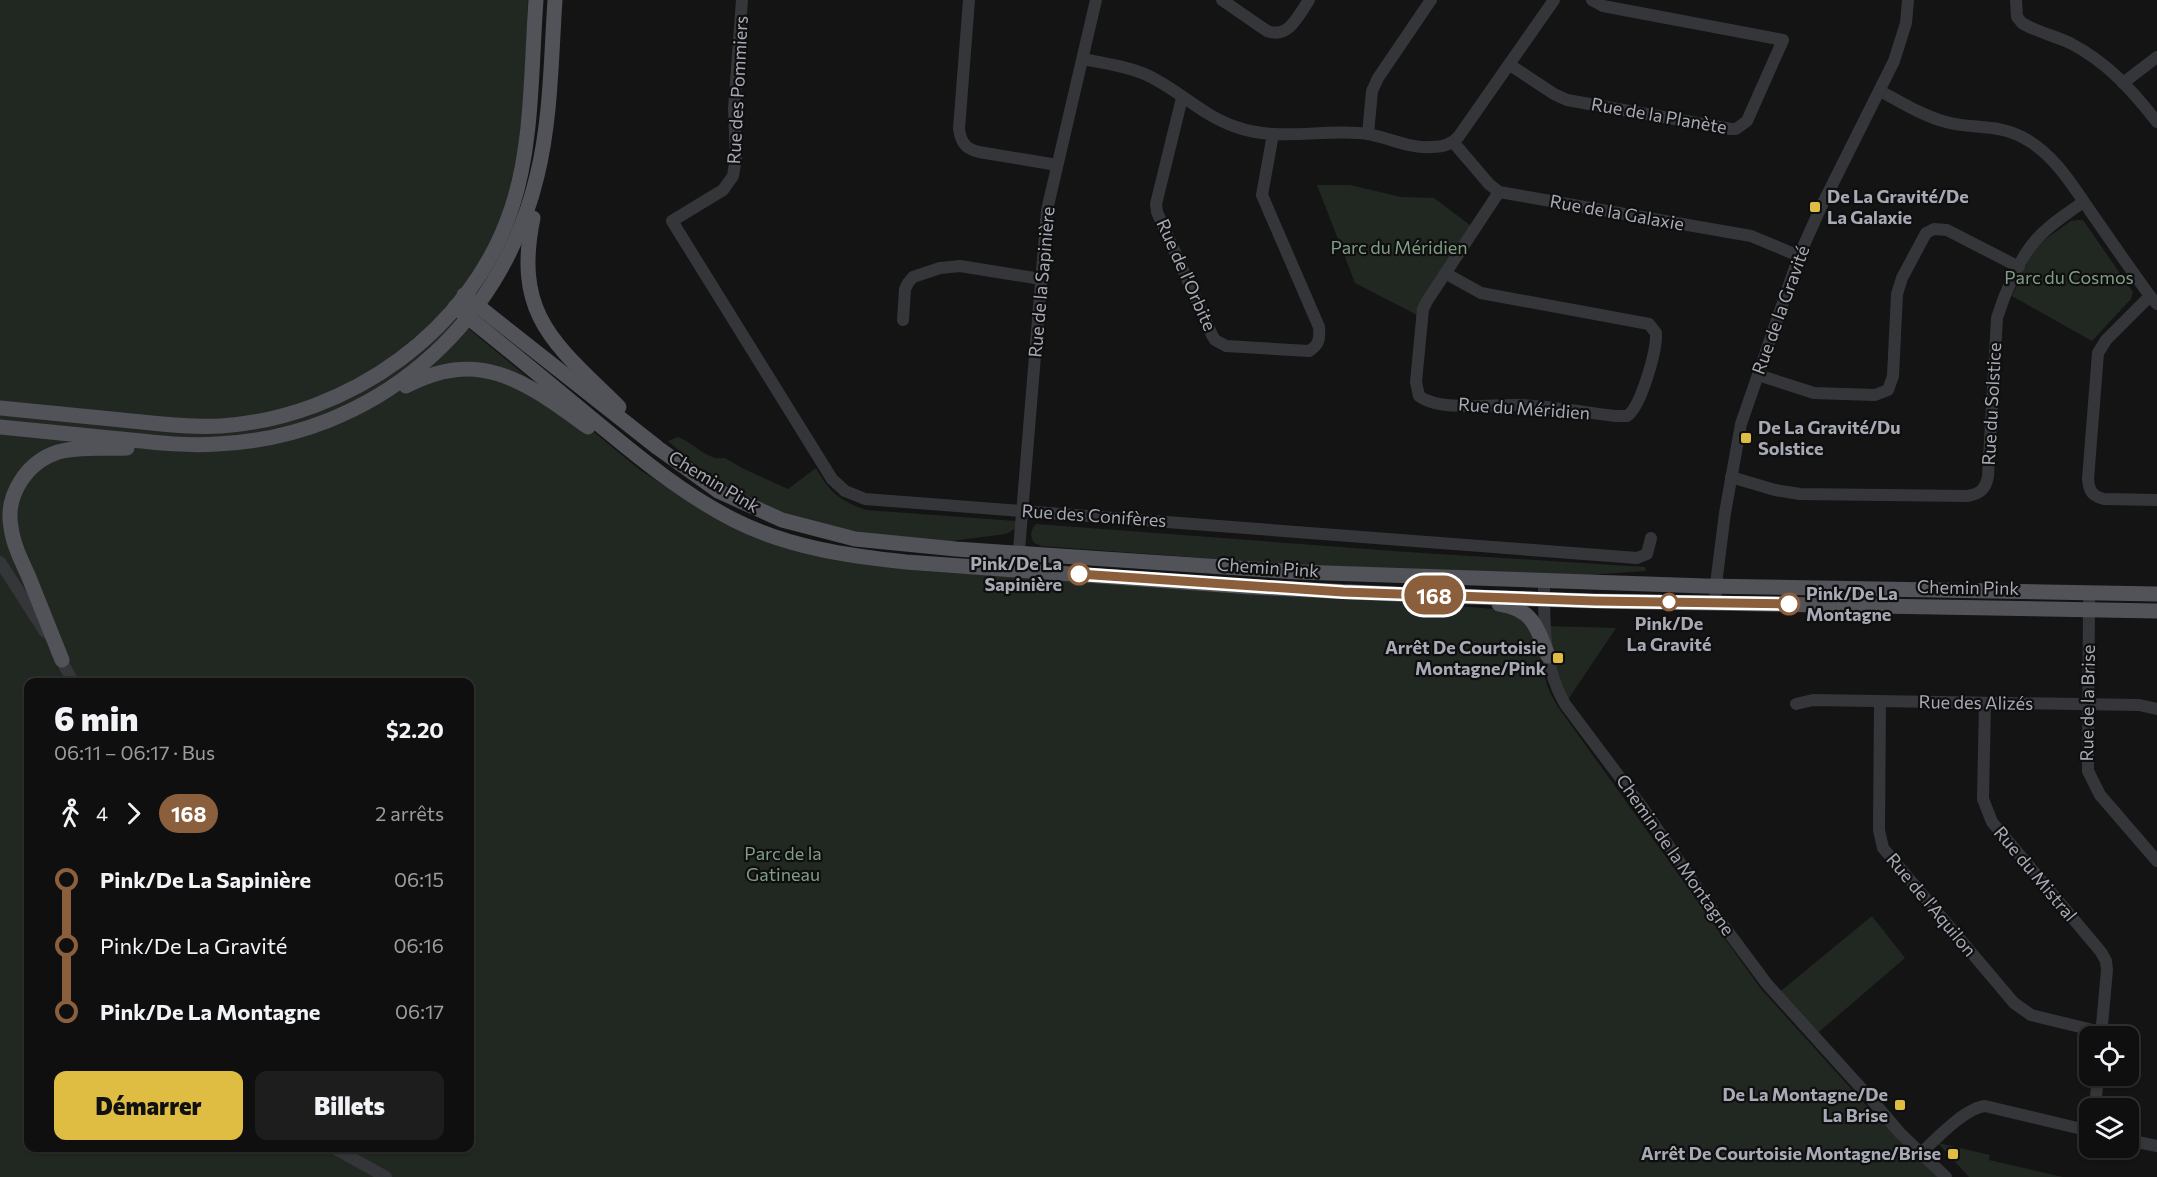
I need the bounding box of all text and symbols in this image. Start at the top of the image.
street label: Rue des Pommiers [722,15,752,165]
street label: Rue de la Planète [1590,92,1729,138]
place label: De La Gravité/De La Galaxie [1827,185,1969,228]
street label: Rue de la Galaxie [1548,189,1686,235]
marker: De La Gravité/De La Galaxie [1808,200,1822,214]
street label: Rue de la Sapinière [1023,205,1059,358]
street label: Rue de l'Orbite [1152,215,1221,334]
park label: Parc du Méridien [1330,236,1468,258]
street label: Rue de la Gravité [1747,242,1814,377]
park label: Parc du Cosmos [2004,266,2134,288]
street label: Rue du Solstice [1977,342,2005,466]
street label: Rue du Méridien [1457,392,1591,424]
place label: De La Gravité/Du Solstice [1758,416,1901,459]
marker: De La Gravité/Du Solstice [1739,431,1753,445]
street label: Chemin Pink [665,445,764,517]
street label: Rue des Conifères [1021,499,1167,531]
place label: Pink/De La Sapinière [970,552,1062,595]
street label: Chemin Pink [1216,552,1320,582]
marker: Pink/De La Sapinière [1068,563,1090,585]
street label: Chemin Pink [1917,575,2020,599]
line badge: 168 [1400,576,1468,614]
place label: Pink/De La Montagne [1806,582,1898,625]
text: 168 [1416,583,1452,608]
marker: Pink/De La Gravité [1660,593,1678,611]
marker: Pink/De La Montagne [1778,593,1800,615]
place label: Pink/De La Gravité [1627,612,1711,655]
place label: Arrêt De Courtoisie Montagne/Pink [1385,636,1547,679]
street label: Rue de la Brise [2075,644,2099,762]
marker: Arrêt De Courtoisie Montagne/Pink [1551,651,1565,665]
street label: Rue des Alizés [1918,690,2034,714]
text: 6 min [54,697,138,738]
text: $2.20 [386,716,444,743]
text: 06:11 – 06:17 · Bus [54,740,215,764]
street label: Chemin de la Montagne [1612,770,1740,939]
icon: walk [54,797,87,830]
icon: forward [117,797,150,830]
text: 4 [96,801,108,825]
text: 168 [171,801,206,826]
text: 2 arrêts [375,801,444,825]
street label: Rue du Mistral [1990,821,2082,925]
park label: Parc de la Gatineau [744,842,822,885]
street label: Rue de l'Aquilon [1882,848,1981,961]
text: Pink/De La Sapinière [100,866,311,893]
text: 06:15 [394,867,444,891]
text: Pink/De La Gravité [100,932,287,959]
text: 06:16 [393,933,444,957]
text: Pink/De La Montagne [100,998,320,1025]
text: 06:17 [395,999,444,1023]
map controls [2079,1026,2139,1158]
button: locate [2079,1026,2139,1086]
button: Démarrer [54,1071,243,1140]
button: Billets [255,1071,444,1140]
place label: De La Montagne/De La Brise [1722,1083,1888,1126]
marker: De La Montagne/De La Brise [1893,1098,1907,1112]
button: layers [2079,1098,2139,1158]
place label: Arrêt De Courtoisie Montagne/Brise [1641,1142,1941,1164]
marker: Arrêt De Courtoisie Montagne/Brise [1946,1147,1960,1161]

